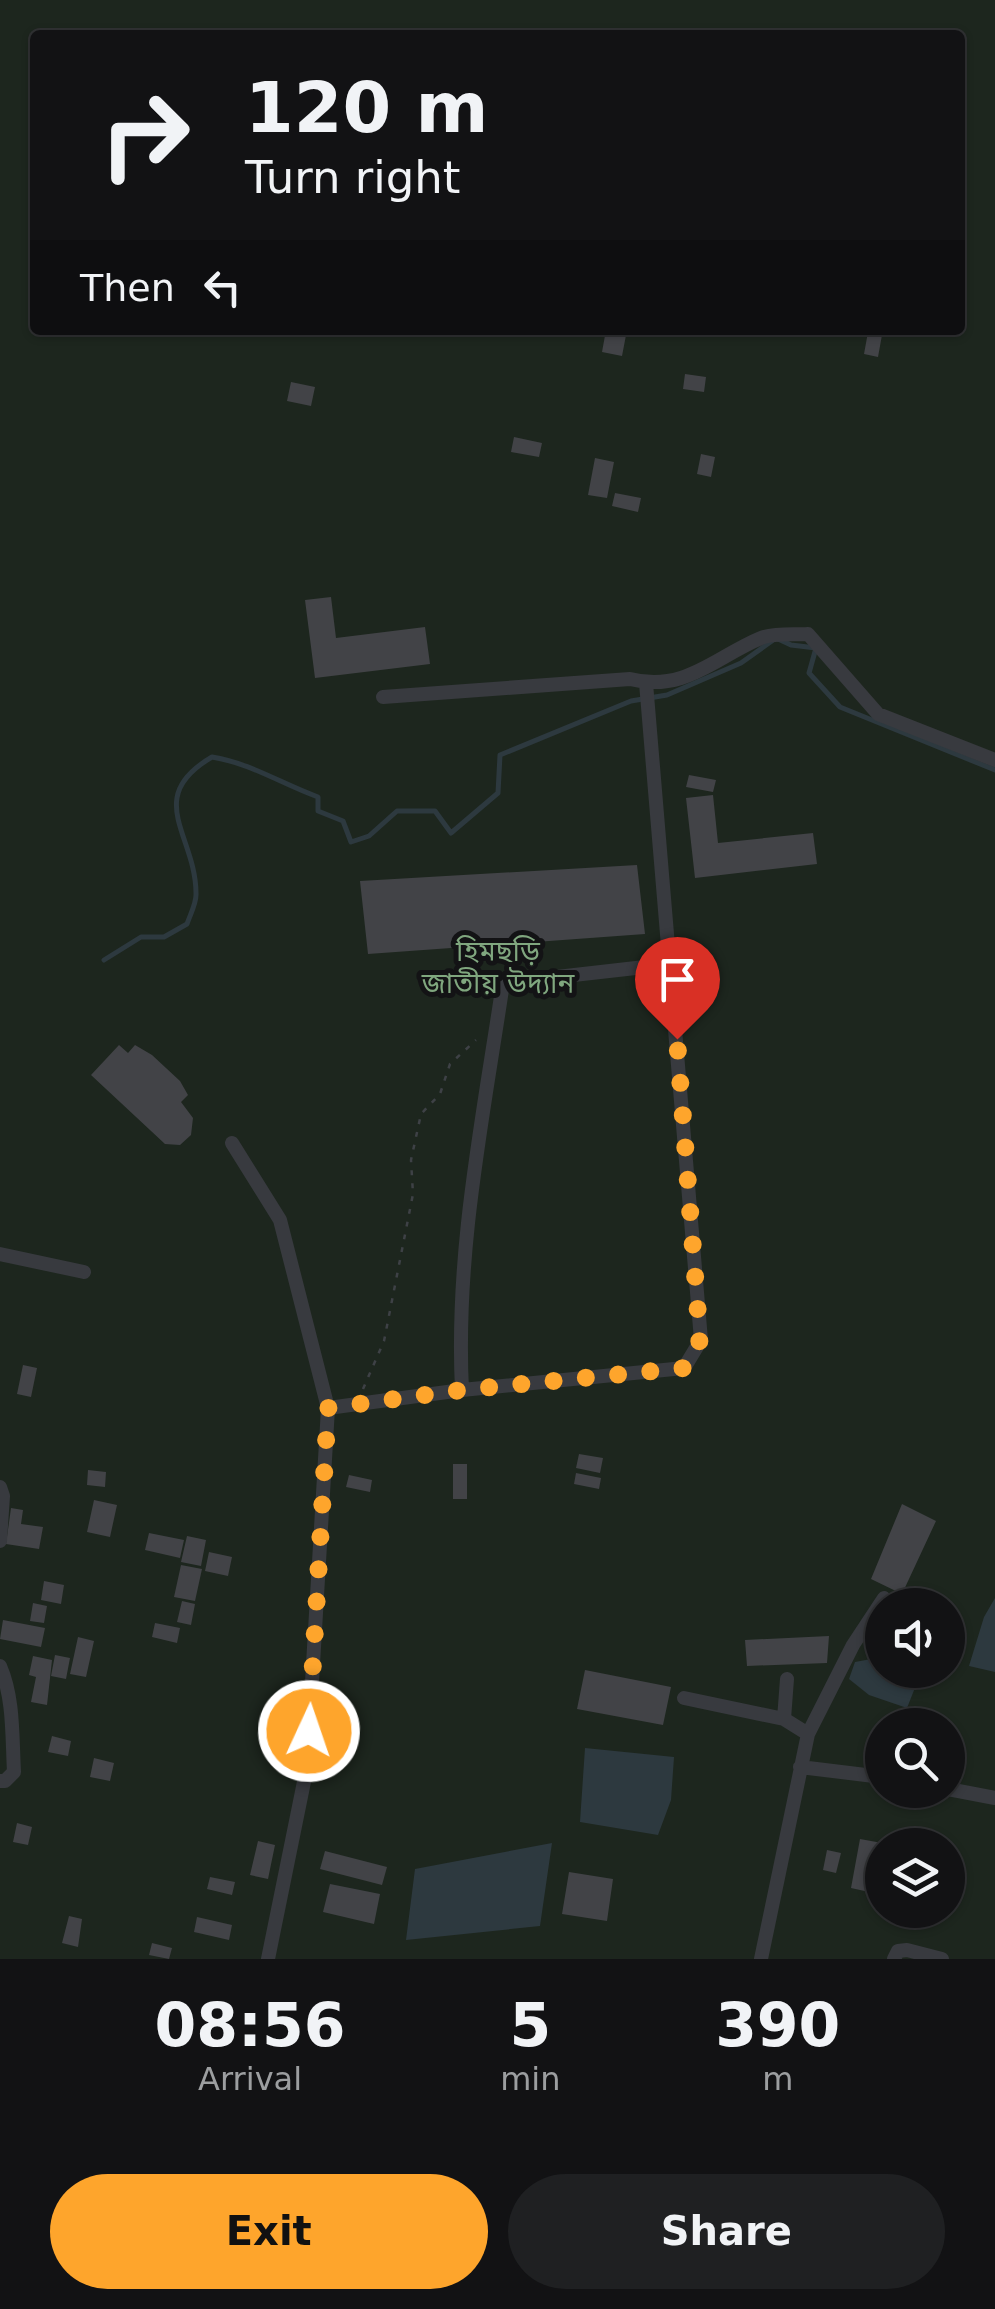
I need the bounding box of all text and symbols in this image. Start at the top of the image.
text: 120 m [245,67,488,149]
icon: right [80,70,210,200]
text: Turn right [245,151,460,204]
icon: left [195,260,250,315]
text: Then [80,266,175,310]
park label: হিমছড়ি জাতীয় উদ্যান [421,935,575,1000]
pin [635,937,720,1040]
icon: arrive [650,952,705,1007]
map controls [865,1588,965,1928]
button: sound [865,1588,965,1688]
position arrow [257,1679,361,1783]
button: search [865,1708,965,1808]
button: layers [865,1828,965,1928]
text: 08:56 [155,1990,346,2060]
text: 5 [509,1990,551,2060]
text: 390 [715,1990,840,2060]
text: Arrival [198,2060,302,2098]
text: min [500,2060,561,2098]
text: m [762,2060,793,2098]
button: Exit [50,2174,488,2289]
button: Share [508,2174,945,2289]

